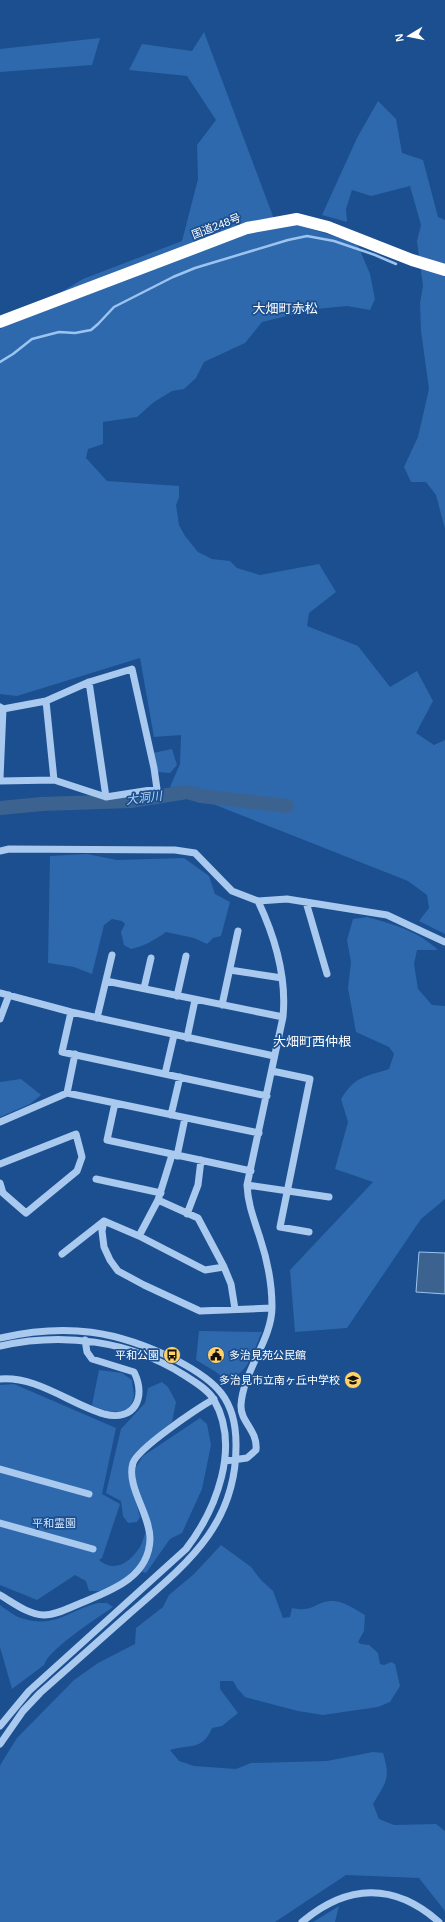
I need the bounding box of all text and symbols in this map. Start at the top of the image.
north arrow [389,16,429,56]
text: N [393,33,406,43]
street label: 国道248号 [190,211,242,241]
district label: 大畑町赤松 [252,301,318,316]
water label: 大洞川 [125,789,165,807]
district label: 大畑町西仲根 [273,1034,351,1049]
bus stop icon: 平和公園 [162,1345,182,1365]
public building icon: 多治見苑公民館 [206,1345,226,1365]
place label: 平和公園 [115,1349,159,1361]
place label: 多治見苑公民館 [229,1349,306,1361]
school or university icon: 多治見市立南ヶ丘中学校 [343,1370,363,1390]
place label: 多治見市立南ヶ丘中学校 [219,1374,340,1386]
park label: 平和霊園 [32,1517,76,1529]

